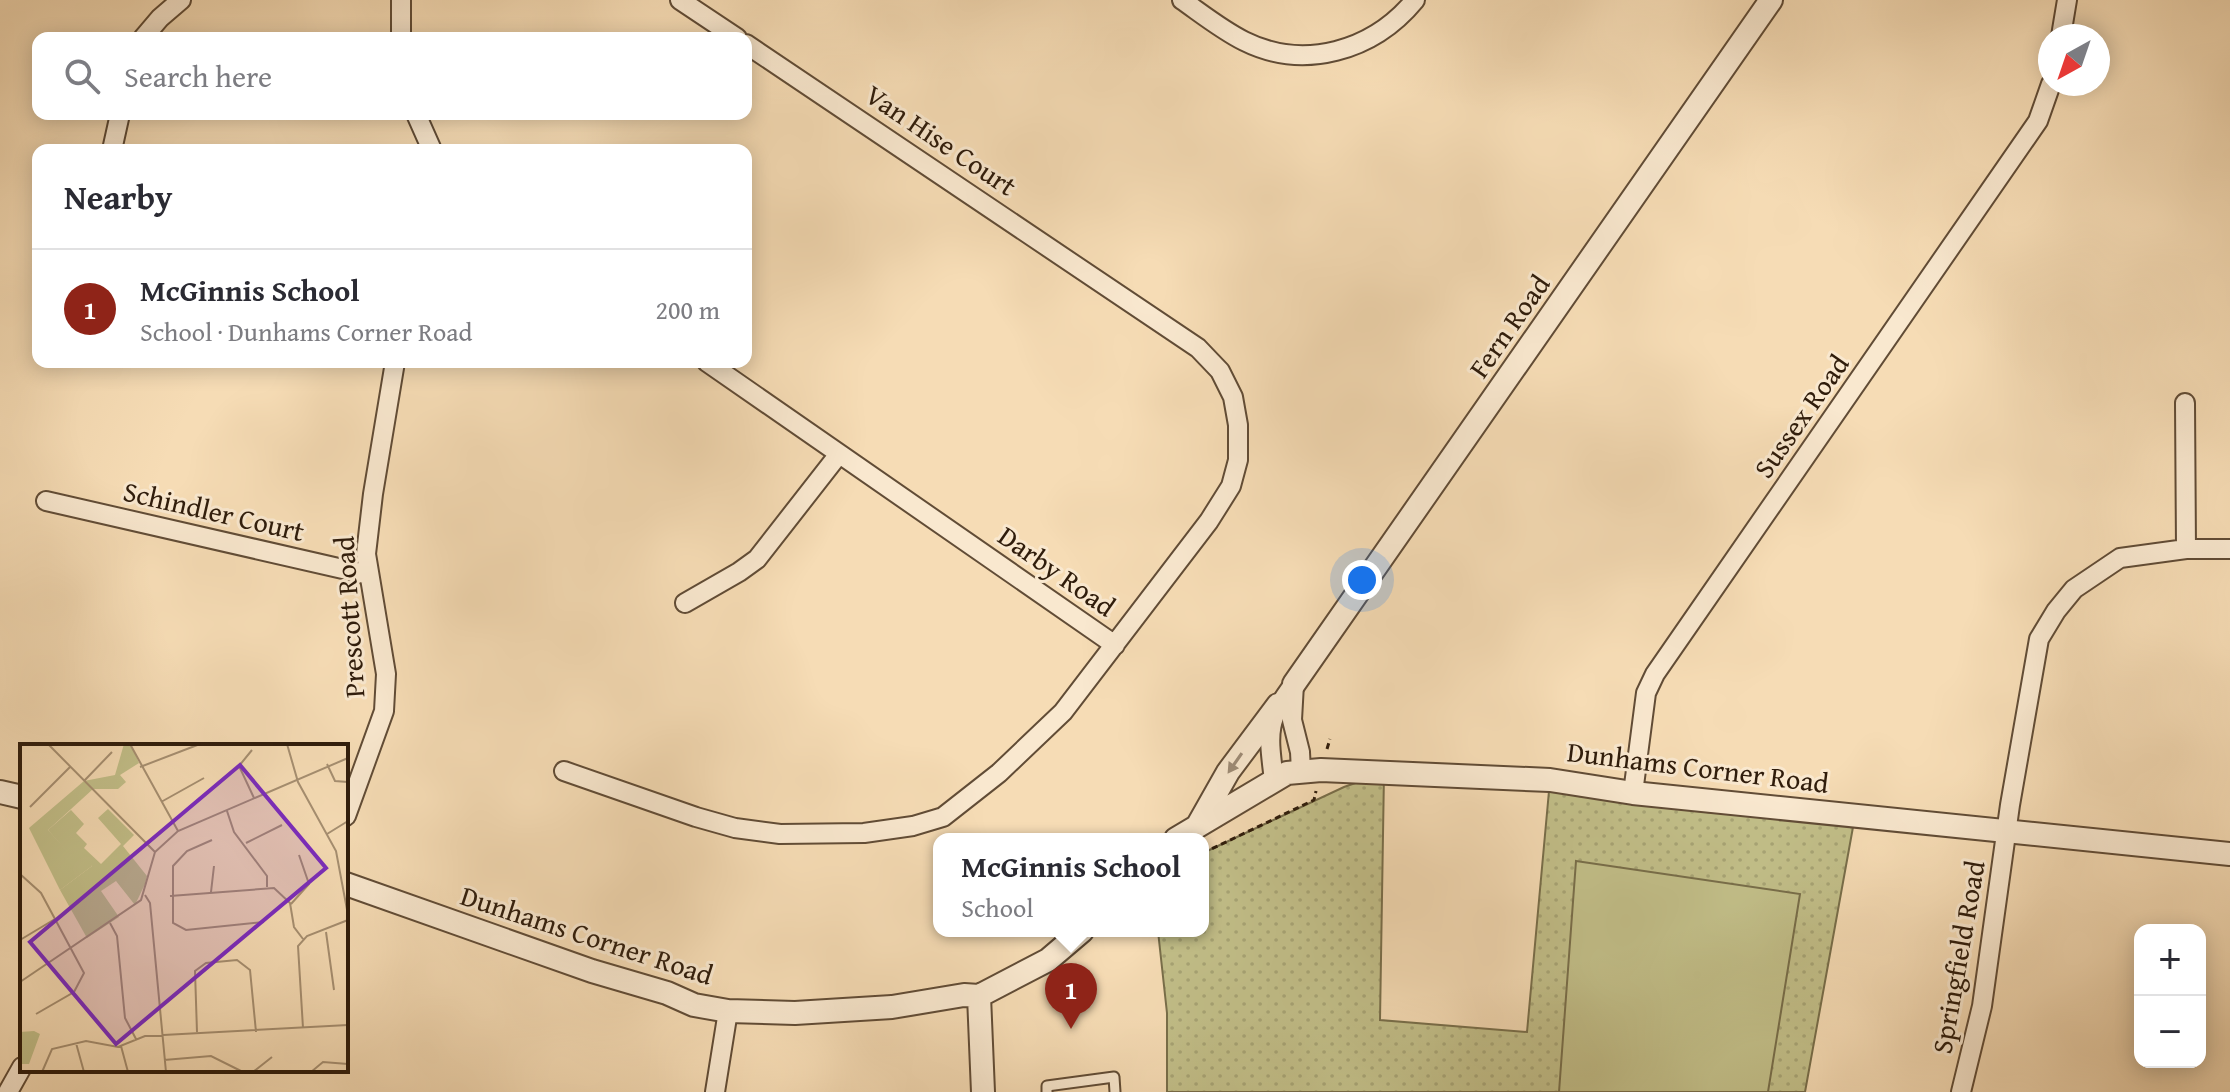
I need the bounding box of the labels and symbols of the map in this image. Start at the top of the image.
north arrow [2038,24,2110,96]
street label: Van Hise Court [857,74,1025,205]
street label: Fern Road [1458,266,1559,386]
street label: Sussex Road [1743,345,1858,486]
street label: Schindler Court [120,470,309,551]
street label: Darby Road [990,515,1124,626]
street label: Prescott Road [322,535,375,699]
your location [1342,560,1382,600]
street label: Dunhams Corner Road [1565,730,1831,803]
inset map [20,744,348,1072]
one-way arrow [1228,752,1243,774]
street label: Springfield Road [1920,857,1995,1057]
street label: Dunhams Corner Road [456,874,719,995]
pin: 1 [1045,963,1097,1029]

